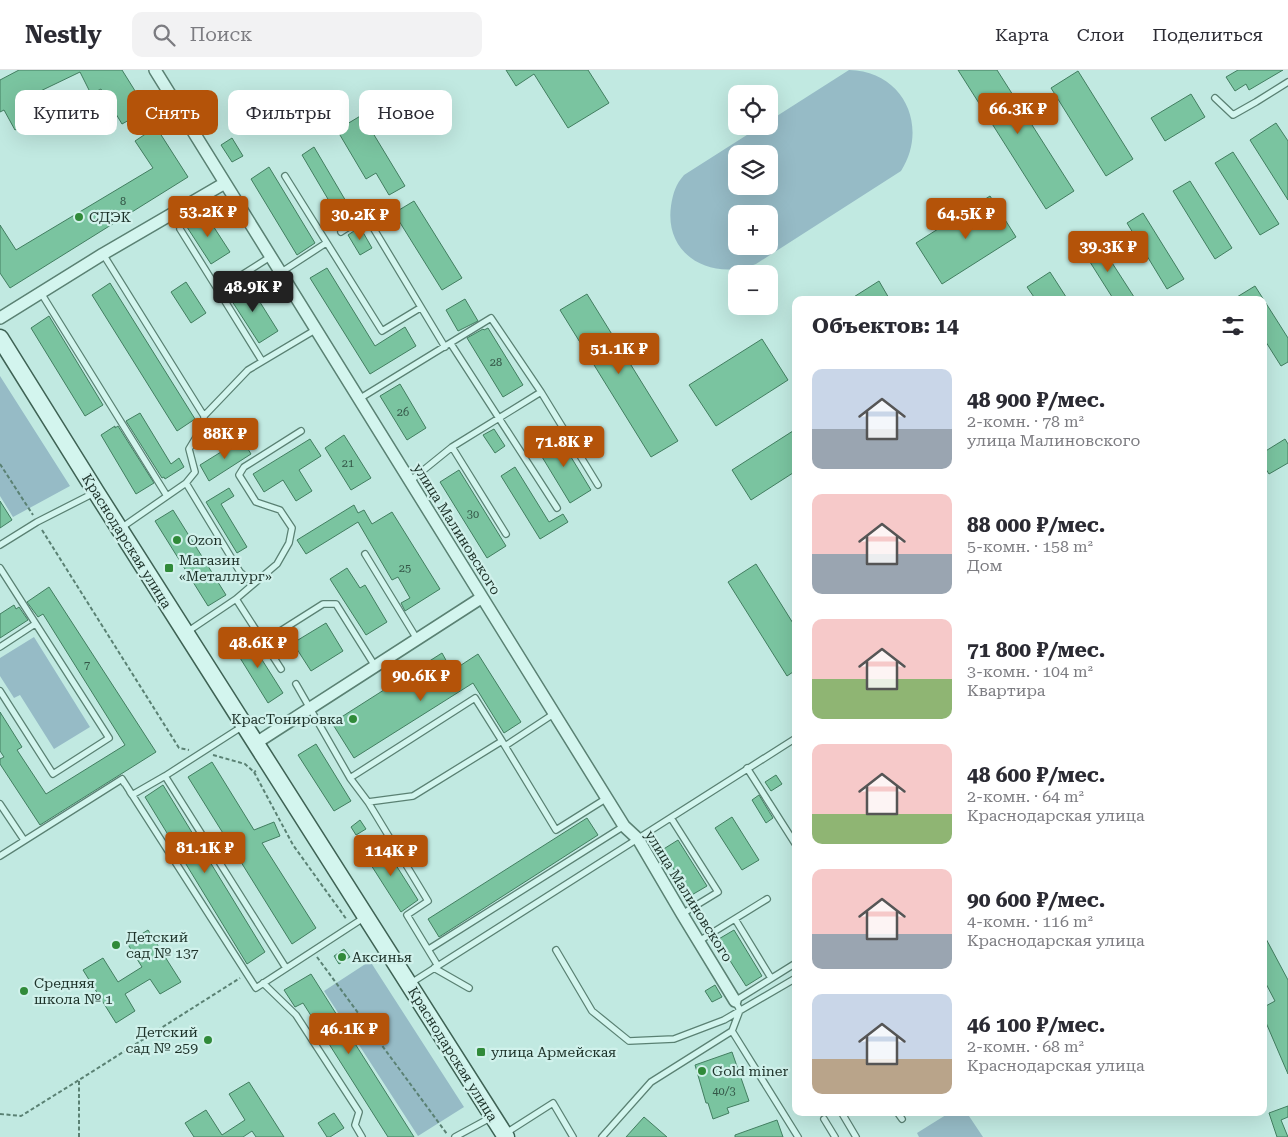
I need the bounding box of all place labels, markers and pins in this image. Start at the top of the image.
pin: 66.3K ₽ [972,92,1064,135]
pin: 53.2K ₽ [162,196,254,238]
pin: 30.2K ₽ [314,198,406,241]
pin: 64.5K ₽ [920,198,1012,240]
place label: СДЭК [89,209,131,225]
marker: СДЭК [73,211,85,223]
pin: 39.3K ₽ [1062,230,1154,273]
pin: 48.9K ₽ [207,270,299,313]
pin: 51.1K ₽ [573,332,665,375]
pin: 88K ₽ [190,418,260,460]
pin: 71.8K ₽ [518,426,610,468]
place label: Ozon [187,532,222,548]
marker: Ozon [171,534,183,546]
place label: Магазин «Металлург» [179,552,272,584]
marker: Магазин «Металлург» [163,562,175,574]
pin: 48.6K ₽ [212,626,304,669]
pin: 90.6K ₽ [375,660,467,702]
place label: КрасТонировка [231,711,343,727]
marker: КрасТонировка [347,713,359,725]
pin: 81.1K ₽ [159,832,251,874]
pin: 114K ₽ [350,834,432,877]
place label: Детский сад № 137 [126,929,199,961]
marker: Детский сад № 137 [110,939,122,951]
place label: Аксинья [352,949,412,965]
marker: Аксинья [336,951,348,963]
place label: Средняя школа № 1 [34,975,113,1007]
marker: Средняя школа № 1 [18,985,30,997]
pin: 46.1K ₽ [303,1012,395,1055]
place label: Детский сад № 259 [125,1024,198,1056]
marker: Детский сад № 259 [202,1034,214,1046]
place label: улица Армейская [491,1044,616,1060]
marker: улица Армейская [475,1046,487,1058]
place label: Gold miner [712,1063,789,1079]
marker: Gold miner [696,1065,708,1077]

